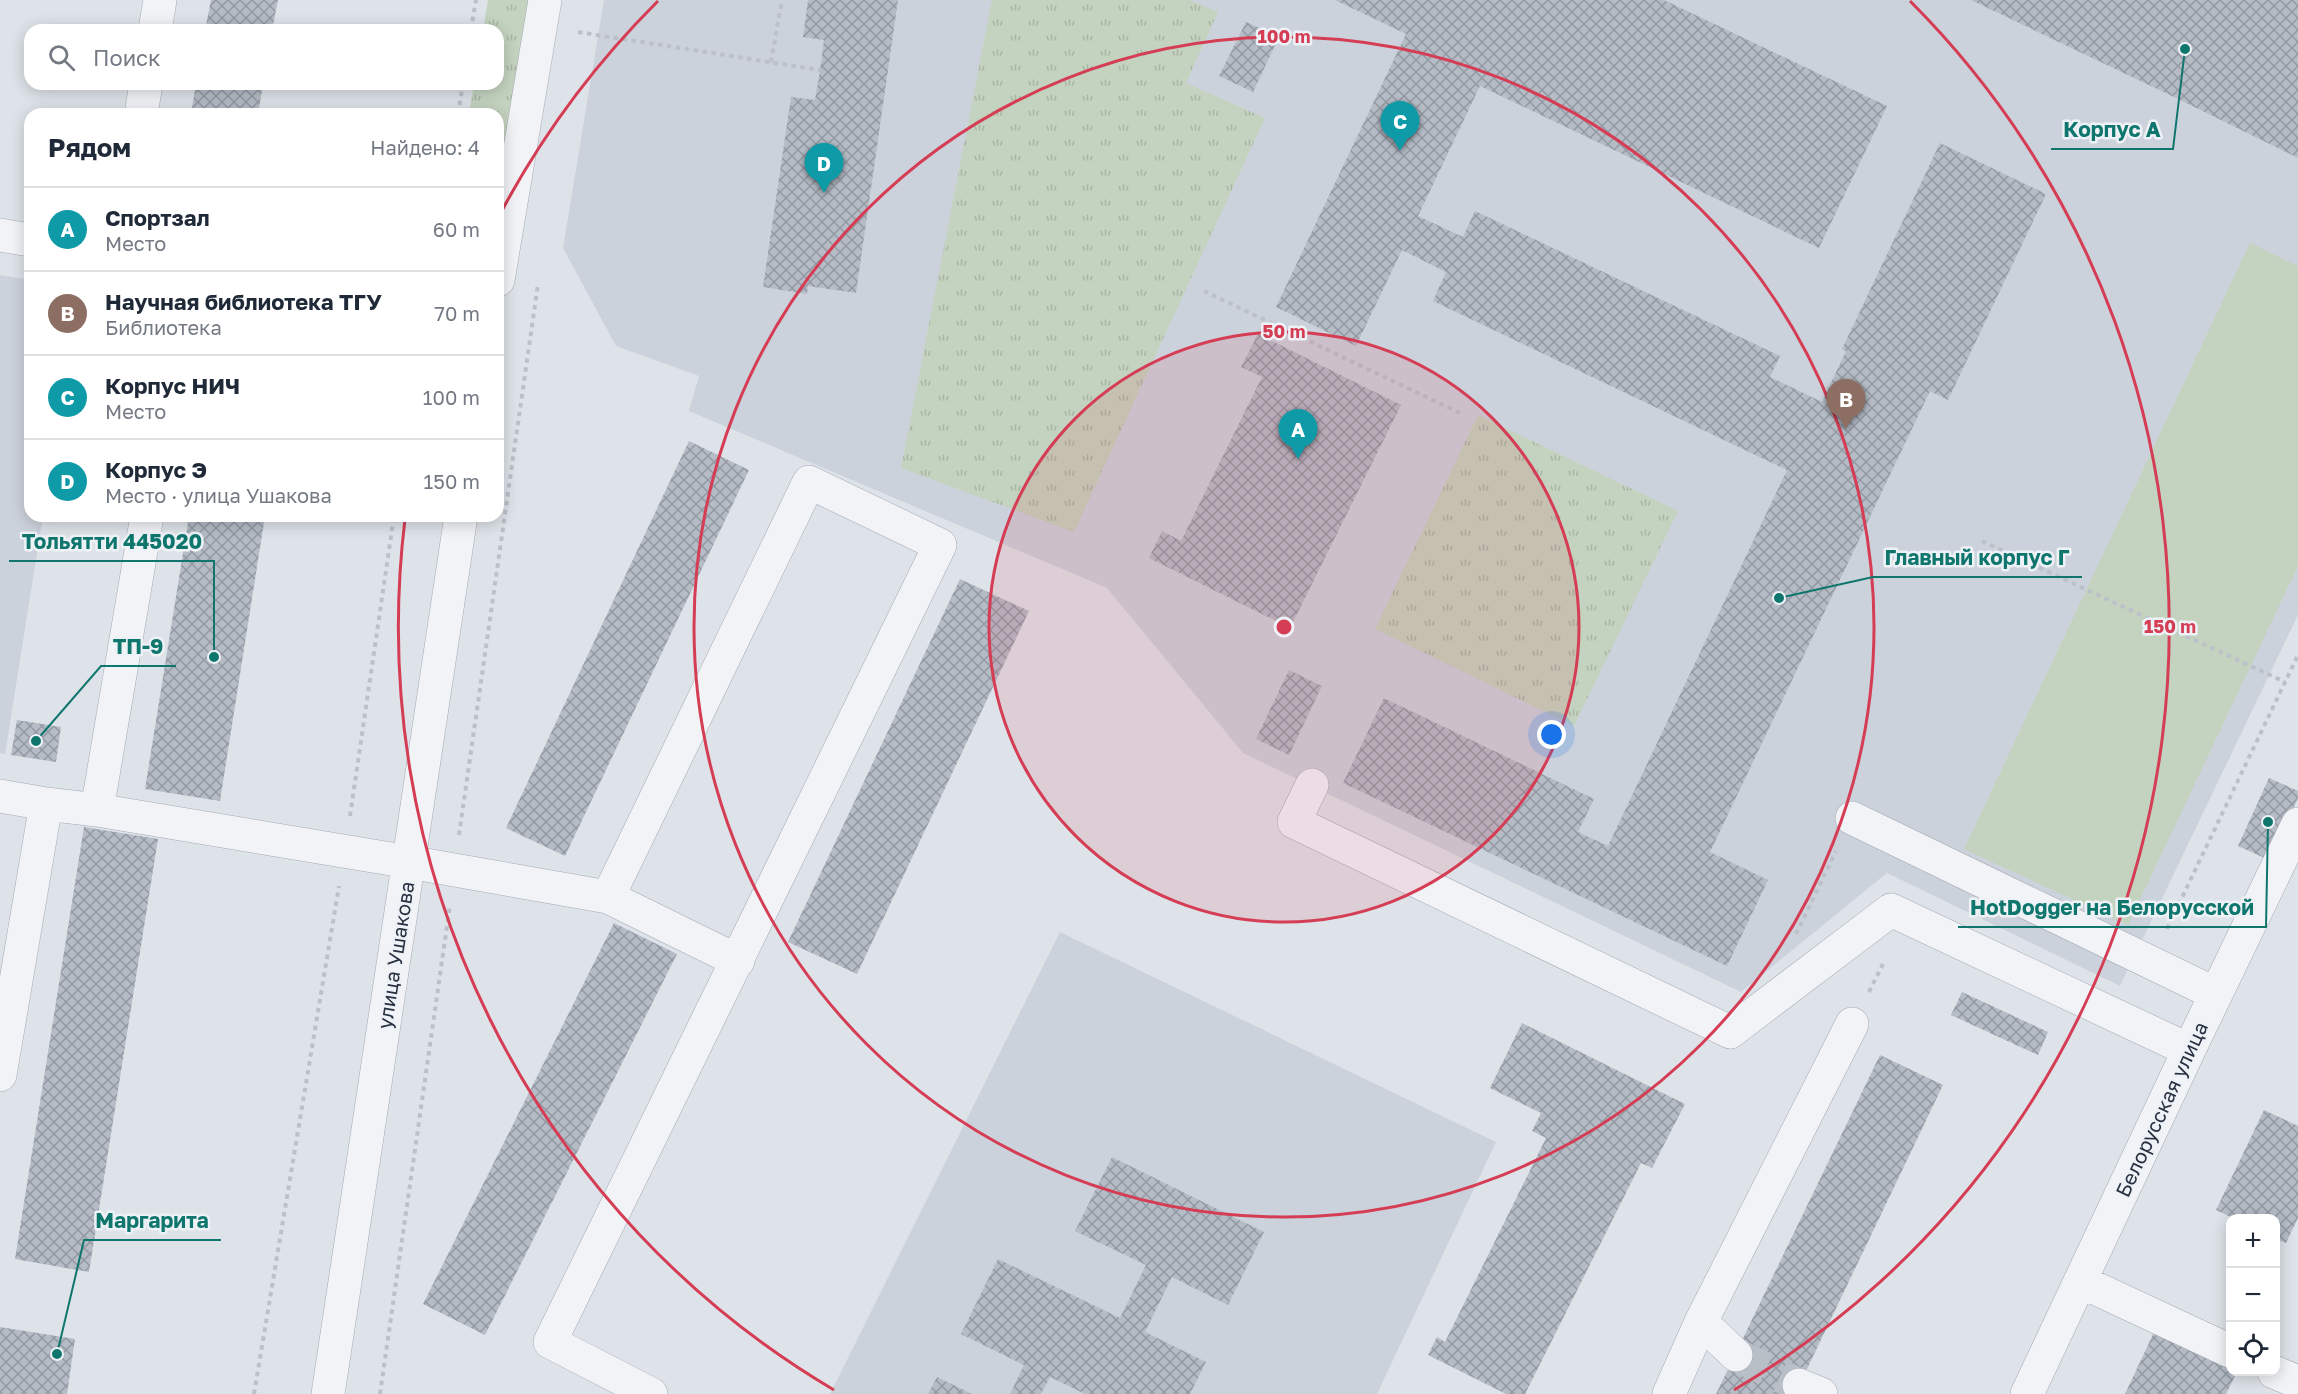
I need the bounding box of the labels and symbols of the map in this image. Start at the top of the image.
text: 100 m [1258,25,1310,47]
pin: C [1380,102,1420,151]
callout: Корпус А [2051,110,2173,149]
text: Корпус А [2063,116,2161,142]
pin: D [804,144,844,193]
text: 50 m [1263,320,1305,342]
pin: B [1826,380,1866,429]
pin: A [1278,410,1318,459]
callout: Тольятти 445020 [9,522,214,561]
text: Тольятти 445020 [22,528,202,554]
callout: Главный корпус Г [1873,538,2082,577]
text: Главный корпус Г [1884,544,2070,570]
text: 150 m [2144,615,2196,637]
centre of rings [1274,617,1294,637]
callout: ТП-9 [101,627,176,666]
text: ТП-9 [113,633,163,659]
your location [1537,720,1566,749]
street label: улица Ушакова [371,879,419,1031]
callout: HotDogger на Белорусской [1958,888,2266,927]
text: HotDogger на Белорусской [1970,894,2254,920]
street label: Белорусская улица [2110,1018,2212,1200]
callout: Маргарита [84,1201,221,1240]
text: Маргарита [95,1207,209,1233]

